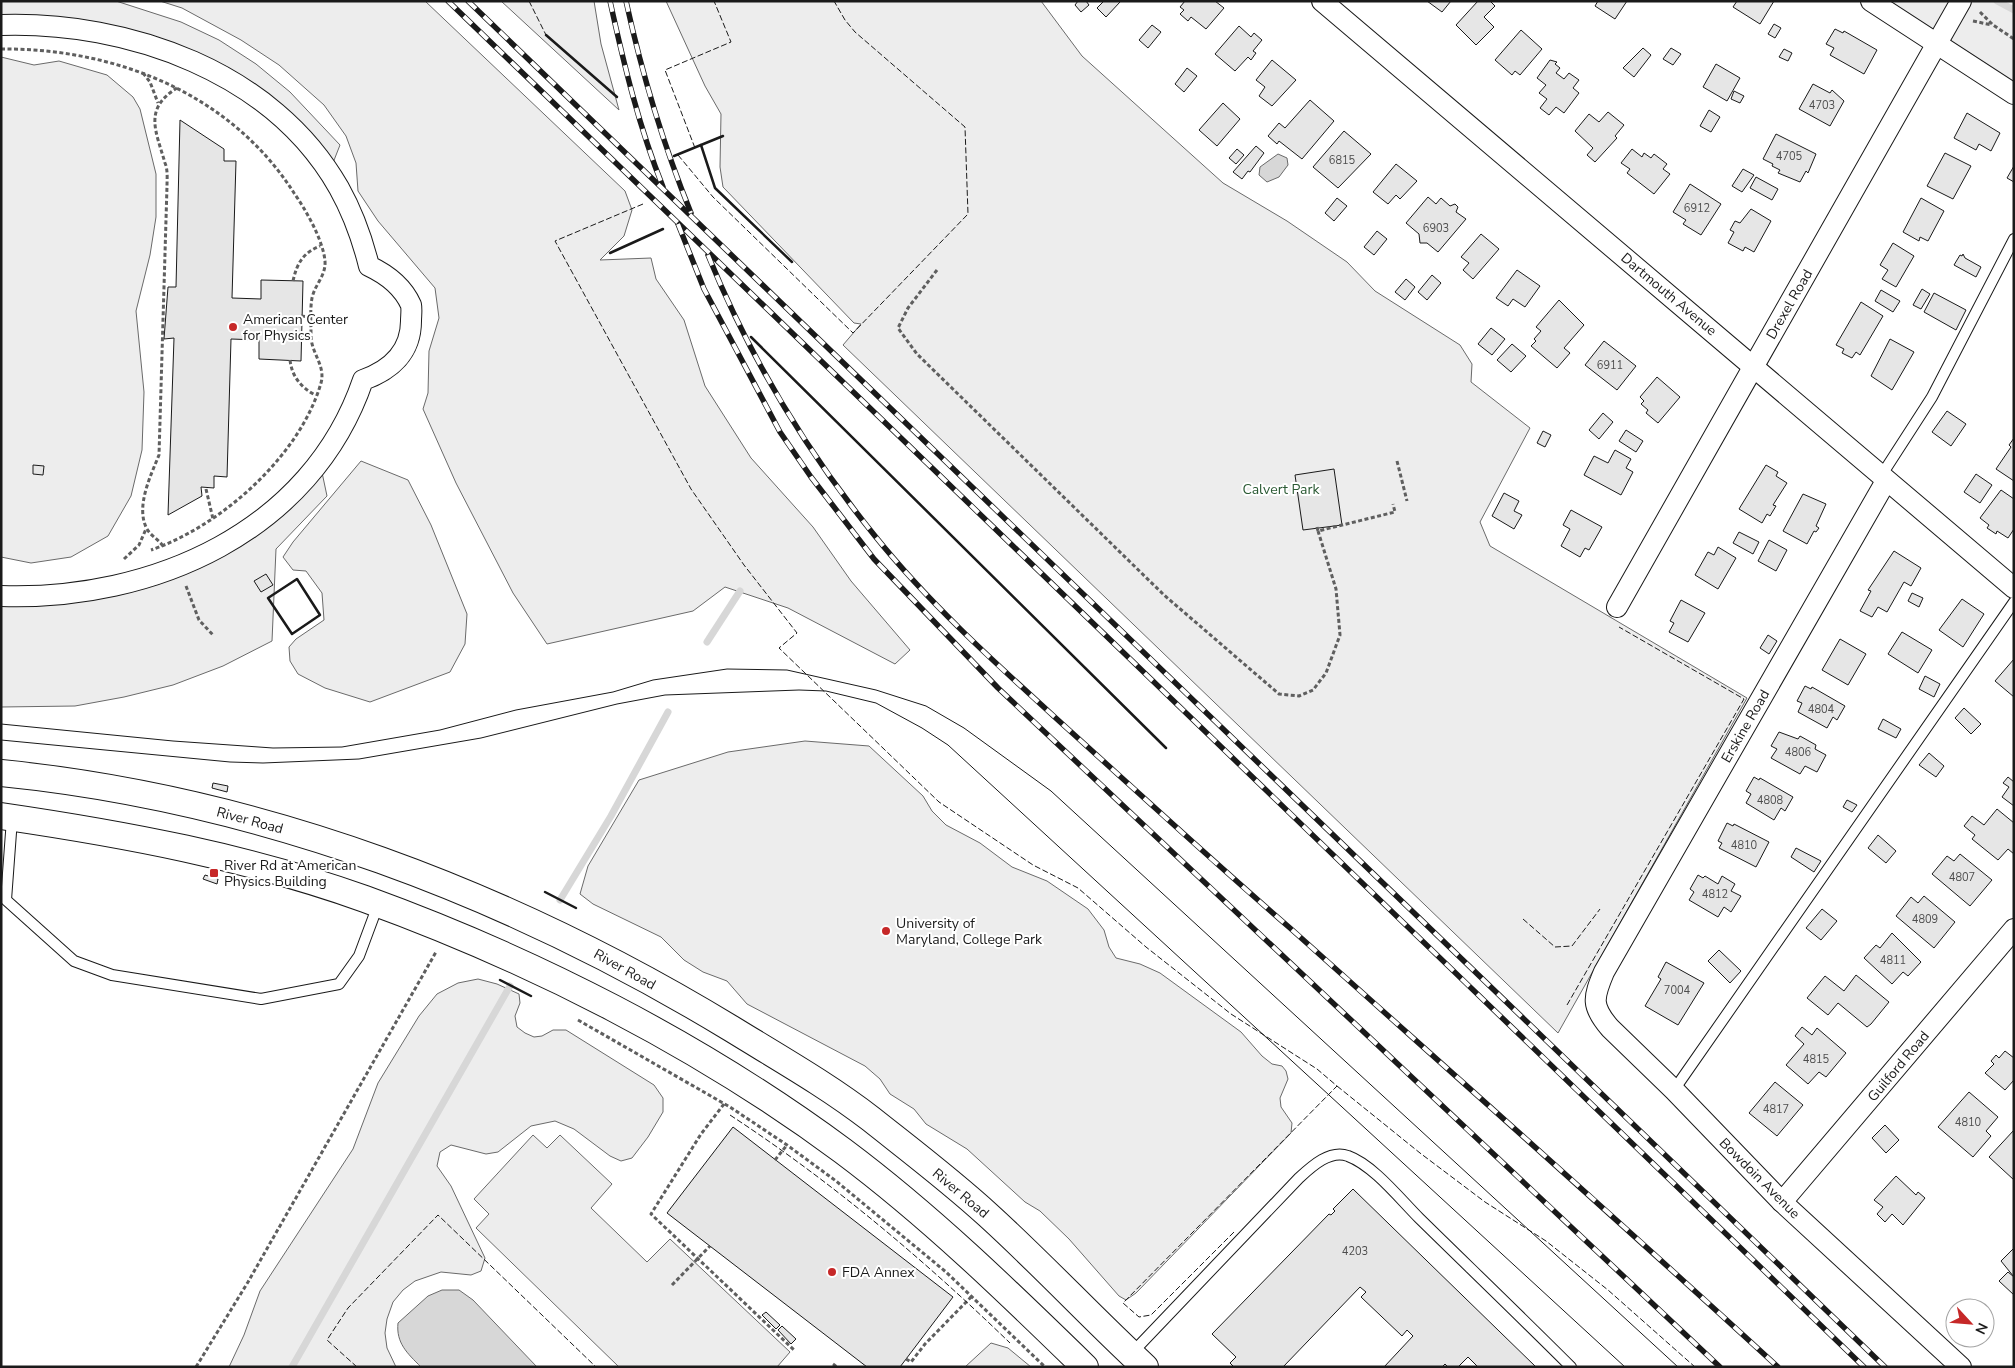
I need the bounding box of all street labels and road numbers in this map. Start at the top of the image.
street label: Dartmouth Avenue [1617,249,1721,340]
street label: Drexel Road [1762,266,1817,343]
street label: Erskine Road [1717,686,1774,766]
street label: River Road [214,802,285,839]
street label: River Road [590,945,659,994]
street label: Guilford Road [1863,1027,1934,1106]
street label: Bowdoin Avenue [1715,1134,1804,1223]
street label: River Road [928,1164,993,1223]

